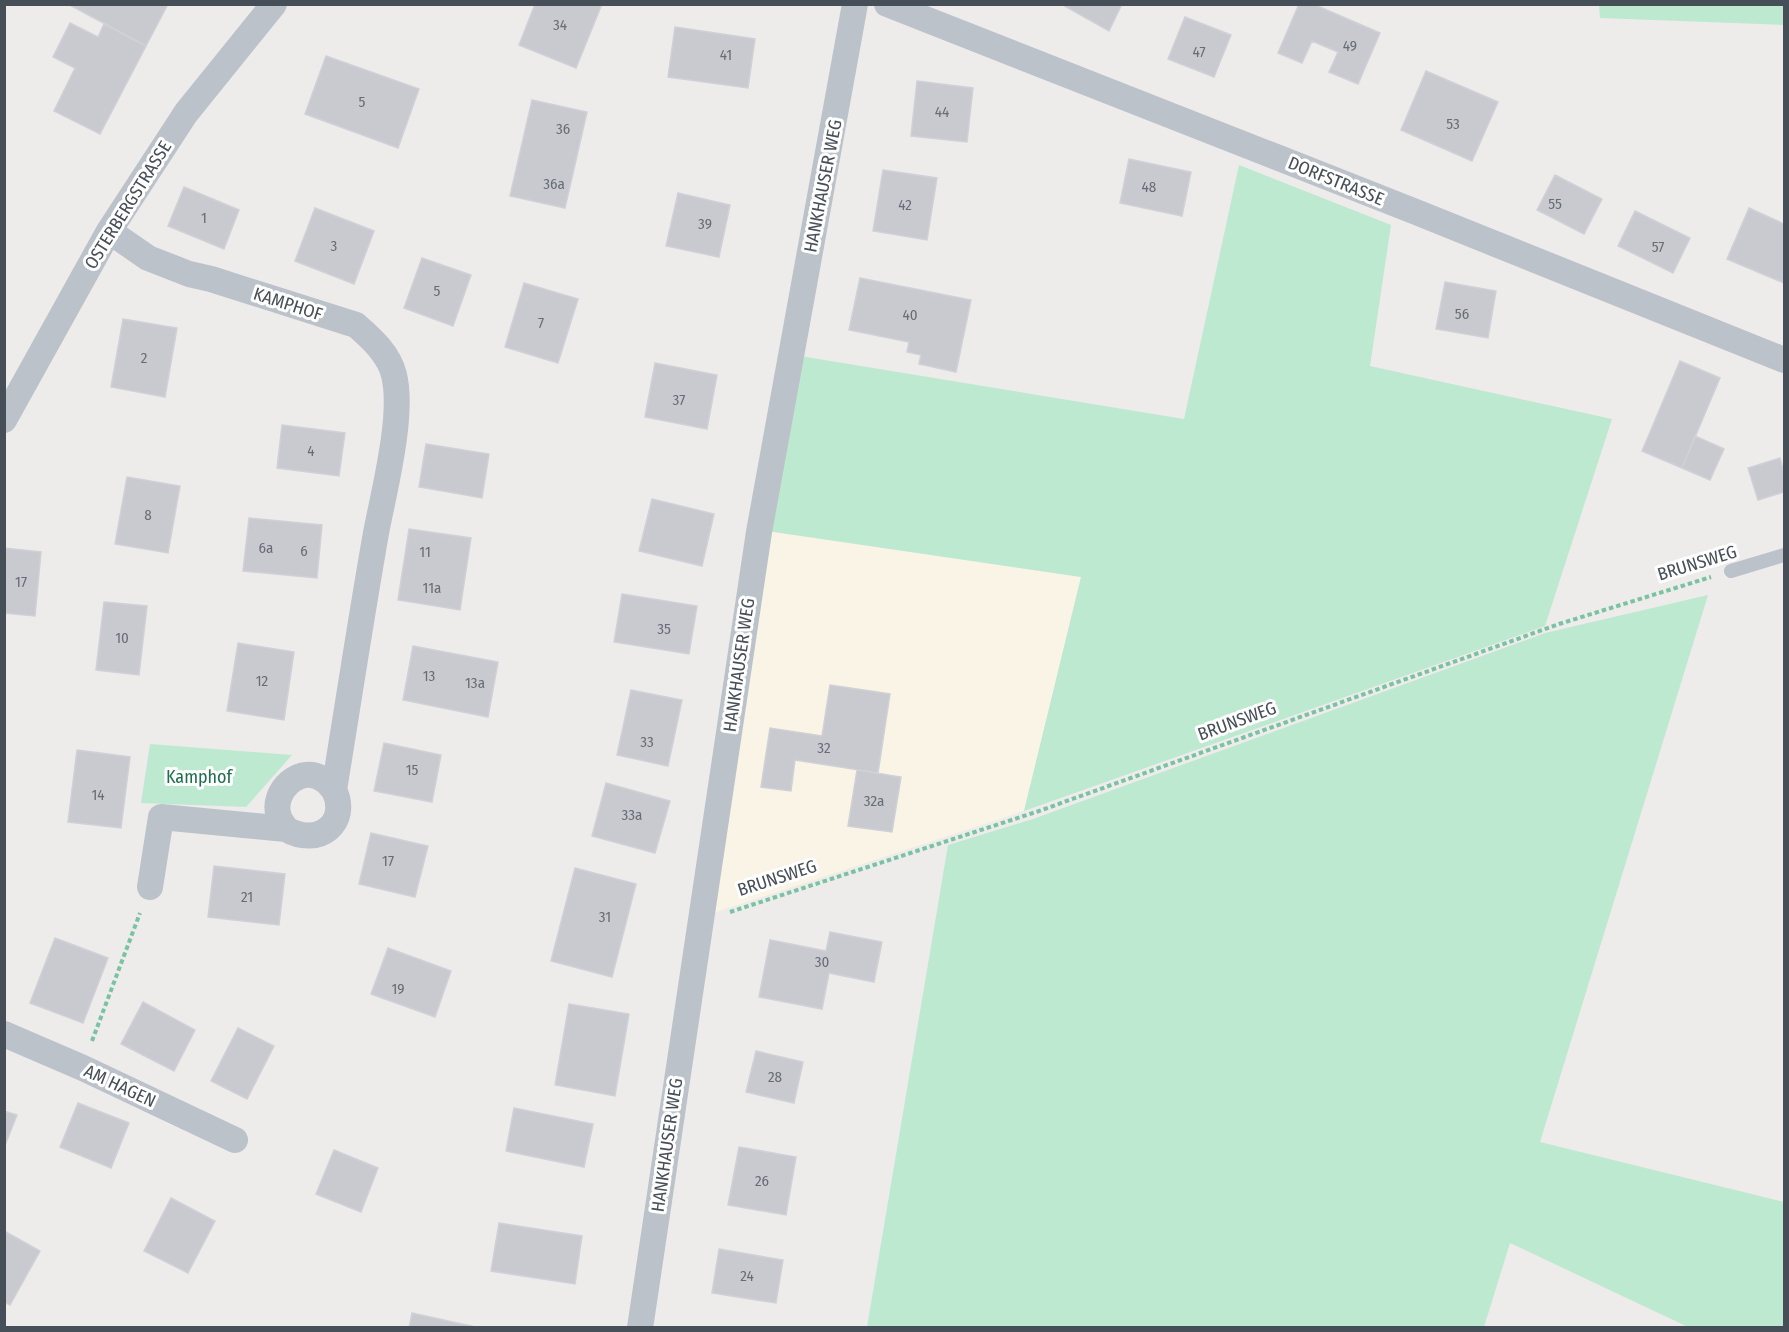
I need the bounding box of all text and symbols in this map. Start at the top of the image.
house number: 34 [553,16,567,34]
house number: 49 [1343,37,1357,55]
house number: 47 [1192,43,1206,61]
house number: 41 [720,46,732,64]
house number: 5 [359,93,366,111]
house number: 44 [935,103,949,121]
house number: 53 [1446,115,1460,133]
street label: HANKHAUSER WEG [799,118,847,254]
house number: 36 [556,120,570,138]
street label: OSTERBERGSTRASSE [80,137,176,273]
street label: DORFSTRASSE [1285,152,1387,210]
house number: 36a [543,175,565,193]
house number: 48 [1142,178,1156,196]
house number: 55 [1548,195,1562,213]
house number: 42 [898,196,912,214]
house number: 1 [201,209,207,227]
house number: 39 [698,215,712,233]
house number: 3 [331,237,338,255]
house number: 57 [1652,238,1664,256]
house number: 5 [434,282,441,300]
street label: KAMPHOF [251,283,325,326]
house number: 56 [1455,305,1469,323]
house number: 40 [902,306,918,324]
house number: 7 [538,314,544,332]
house number: 2 [141,349,148,367]
house number: 37 [673,391,685,409]
house number: 4 [307,442,315,460]
house number: 8 [144,506,152,524]
house number: 6a [259,539,273,557]
street label: BRUNSWEG [1655,541,1739,585]
house number: 6 [300,542,308,560]
house number: 11 [419,543,431,561]
house number: 17 [15,573,27,591]
house number: 11a [423,579,441,597]
street label: HANKHAUSER WEG [719,597,759,733]
house number: 35 [657,620,671,638]
house number: 10 [115,629,129,647]
house number: 13 [423,667,436,685]
house number: 12 [256,672,269,690]
house number: 13a [465,674,485,692]
street label: BRUNSWEG [1195,697,1279,745]
house number: 33 [640,733,654,751]
house number: 32 [817,739,831,757]
house number: 15 [406,761,418,779]
park label: Kamphof [166,766,234,788]
house number: 14 [91,786,105,804]
house number: 32a [864,792,884,810]
house number: 33a [622,806,642,824]
house number: 17 [382,852,394,870]
street label: BRUNSWEG [735,855,819,901]
house number: 21 [241,888,253,906]
house number: 31 [599,908,611,926]
house number: 30 [815,953,829,971]
house number: 19 [391,980,405,998]
street label: AM HAGEN [81,1060,159,1112]
house number: 28 [768,1068,782,1086]
street label: HANKHAUSER WEG [647,1077,687,1213]
house number: 26 [755,1172,769,1190]
house number: 24 [740,1267,754,1285]

